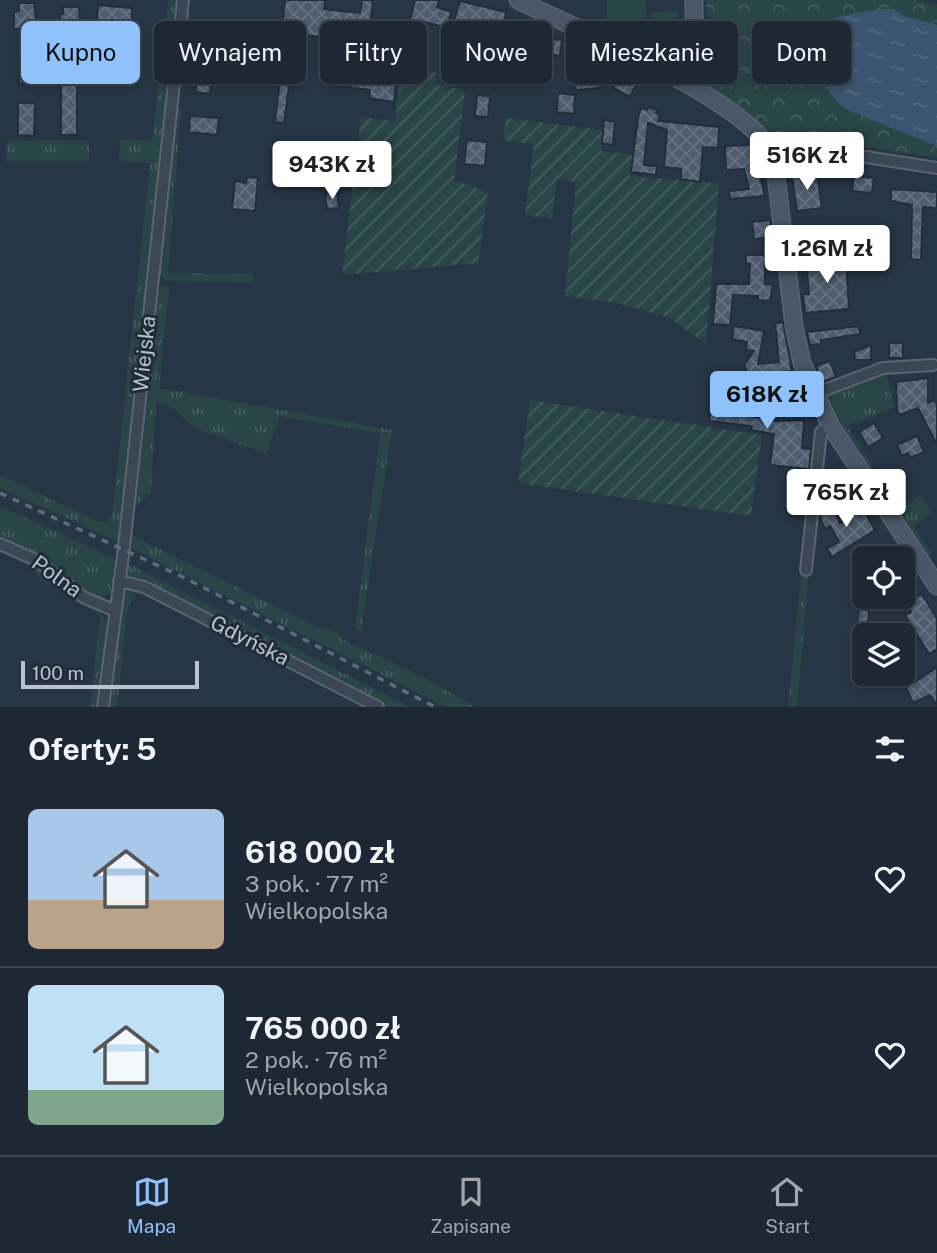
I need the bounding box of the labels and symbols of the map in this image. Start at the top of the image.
pin: 516K zł [742,132,872,192]
pin: 943K zł [267,142,397,201]
pin: 1.26M zł [755,226,899,285]
street label: Wiejska [128,315,160,393]
pin: 618K zł [702,372,832,431]
pin: 765K zł [781,470,911,529]
street label: Polna [27,550,87,602]
street label: Gdyńska [206,610,294,670]
scale bar [21,658,200,690]

